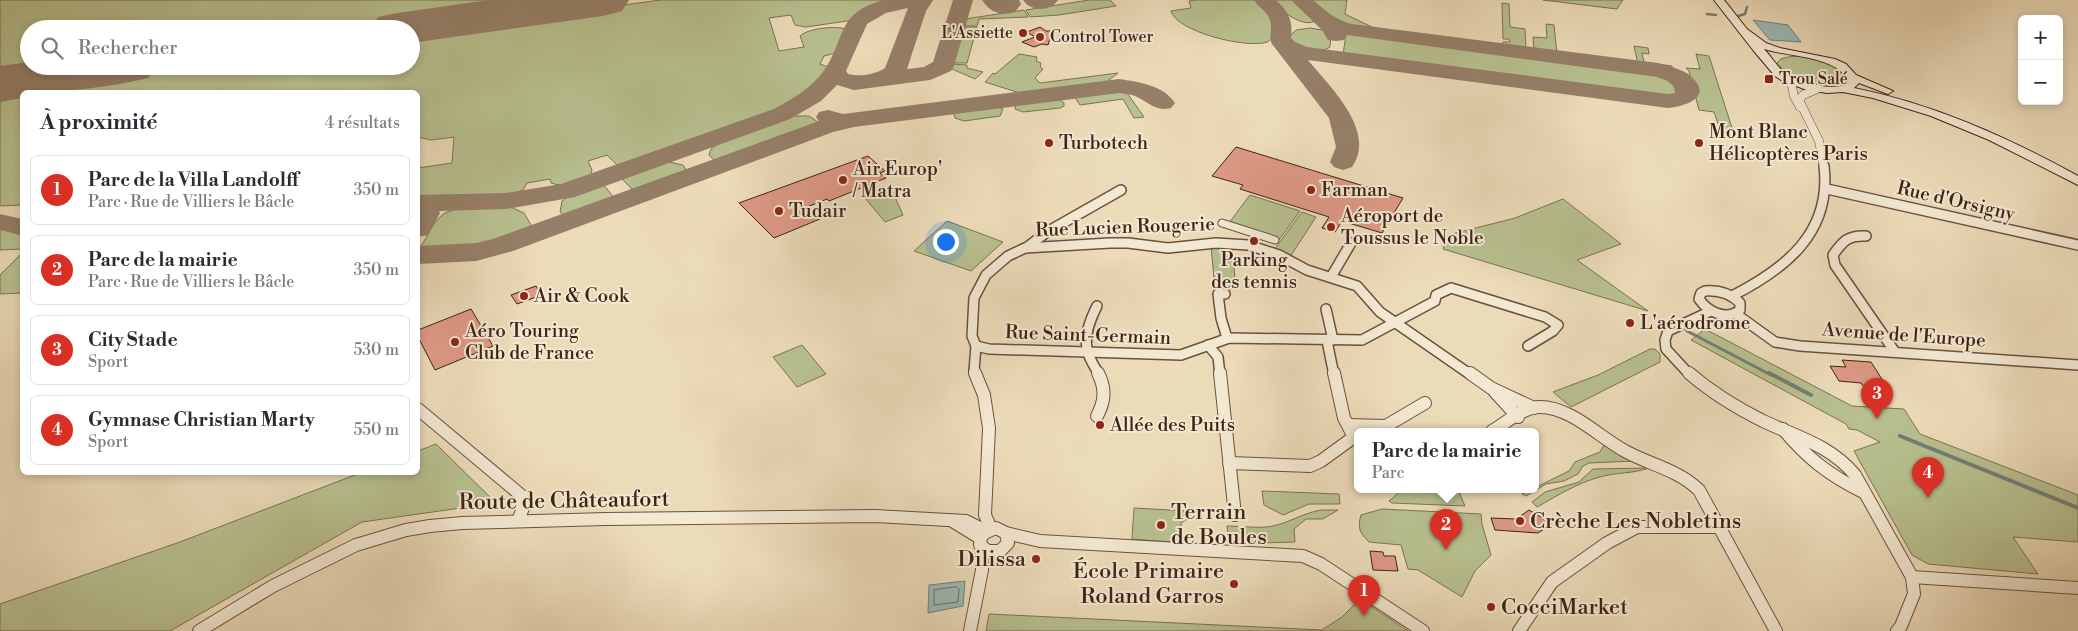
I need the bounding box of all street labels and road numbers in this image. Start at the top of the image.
street label: Rue d'Orsigny [1895,176,2018,226]
street label: Rue Lucien Rougerie [1035,212,1215,242]
street label: Avenue de l'Europe [1820,317,1987,353]
street label: Rue Saint-Germain [1004,320,1172,350]
street label: Route de Châteaufort [458,486,670,516]

